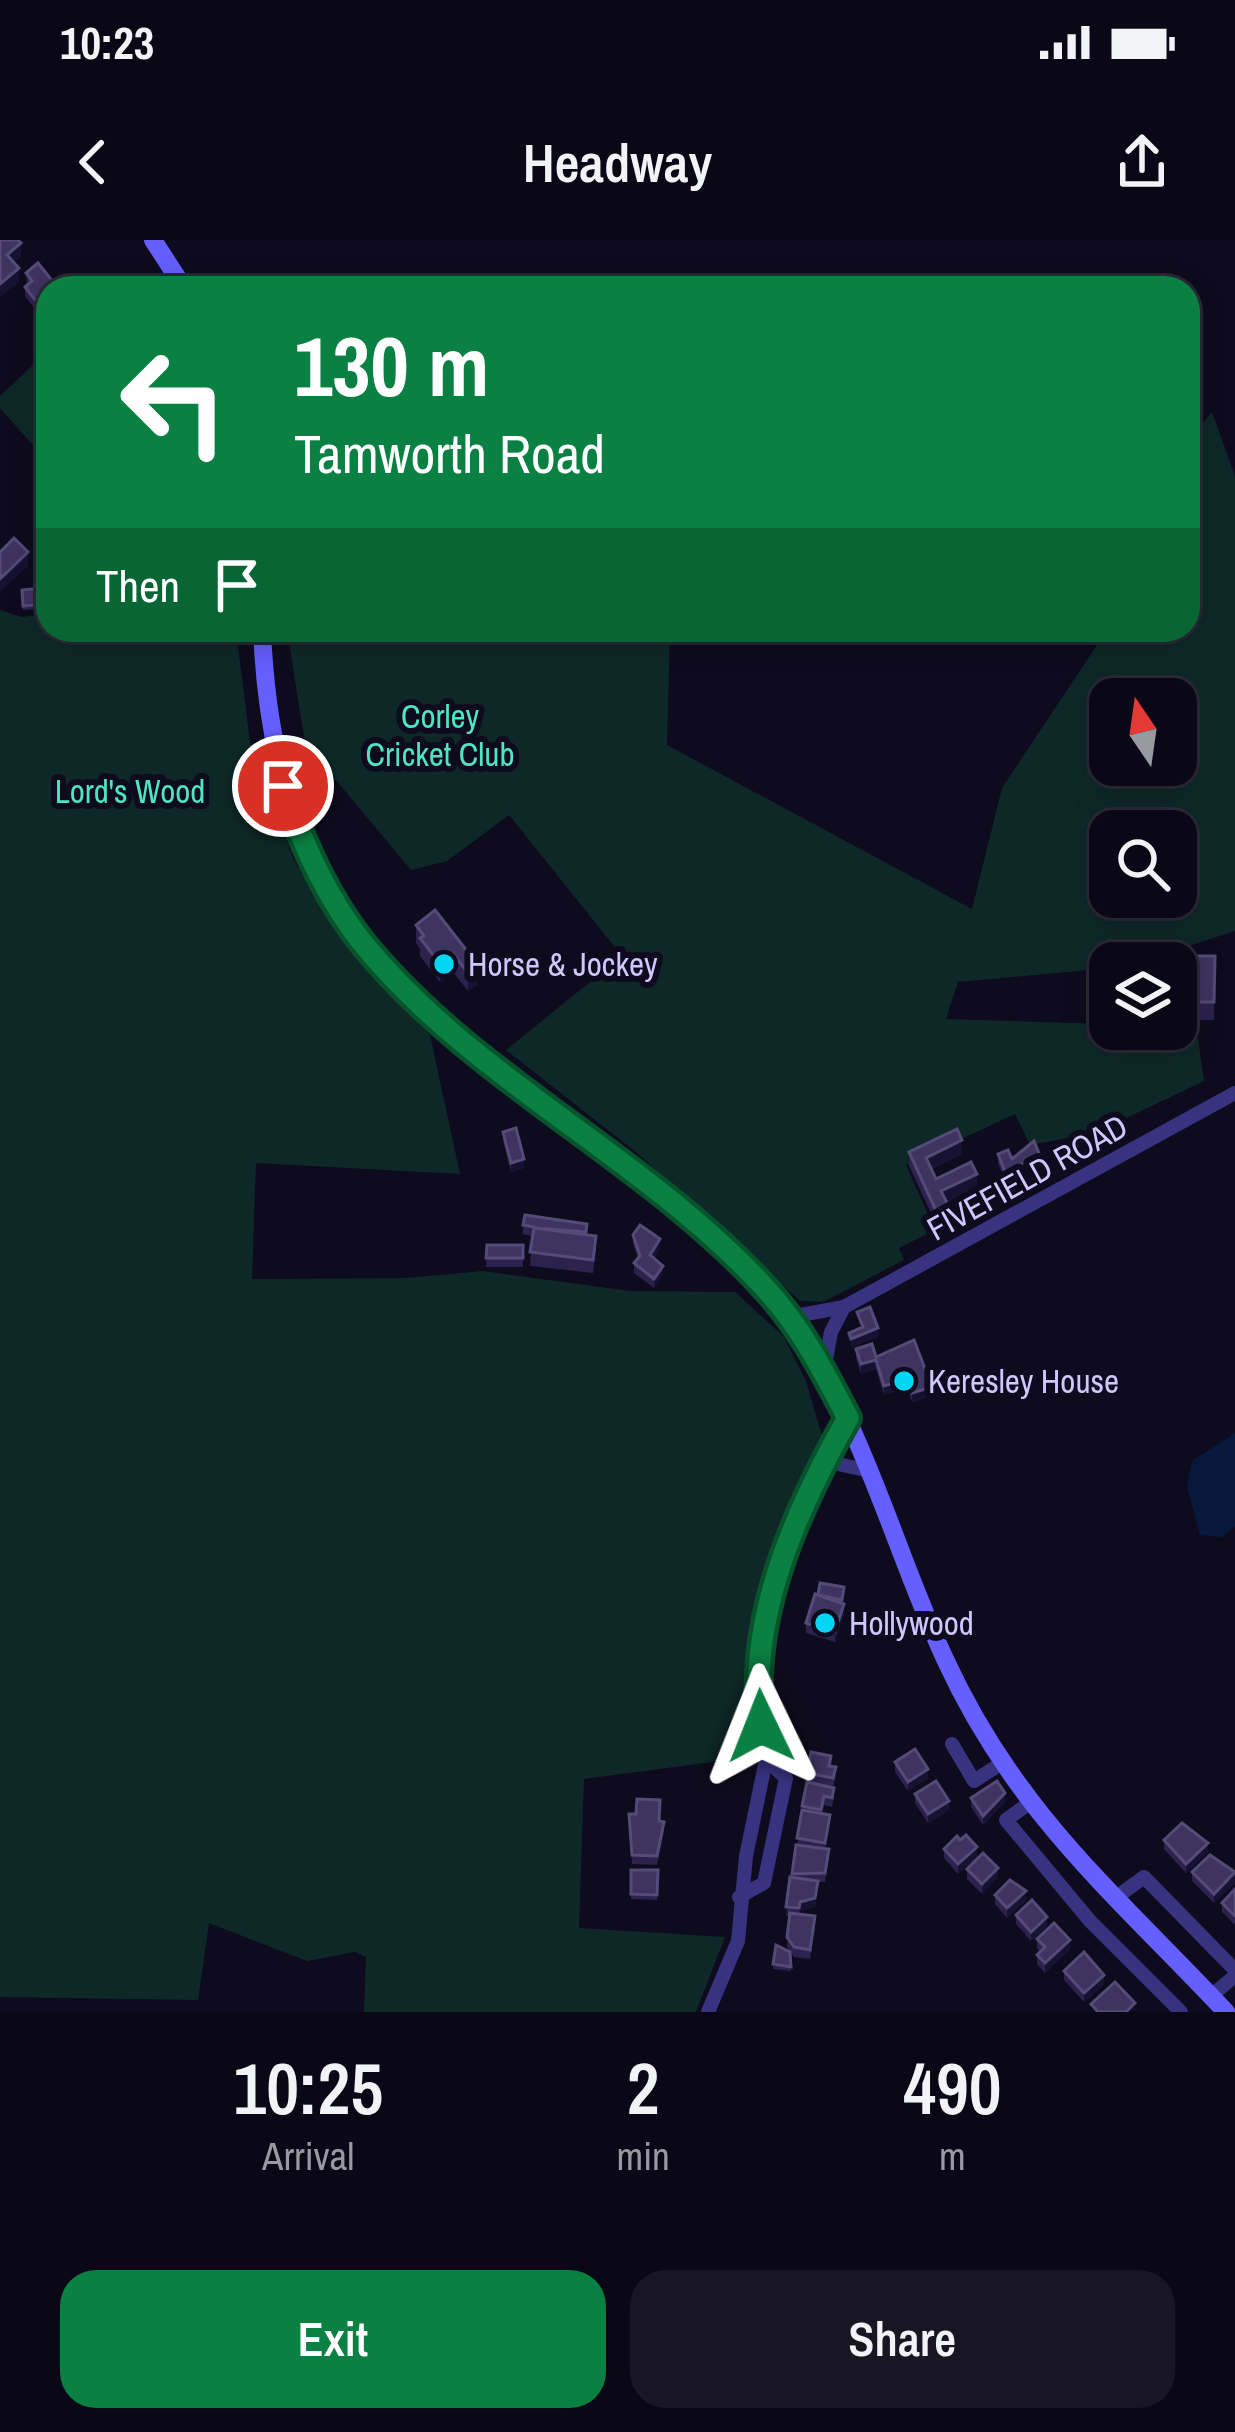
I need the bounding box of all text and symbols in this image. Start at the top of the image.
text: 10:23 [60,12,154,73]
text: Headway [523,126,712,199]
icon: back [60,129,126,195]
icon: share [1109,129,1175,195]
text: 130 m [294,309,489,422]
icon: left [96,324,252,480]
text: Tamworth Road [294,417,605,490]
icon: arrive [204,552,270,618]
text: Then [96,555,180,616]
north arrow [1089,678,1197,786]
map controls [1089,678,1197,1050]
park label: Corley Cricket Club [366,694,514,776]
pin [232,735,334,837]
icon: arrive [250,753,316,819]
park label: Lord's Wood [55,769,205,813]
button: search [1089,810,1197,918]
place label: Horse & Jockey [468,942,658,986]
button: layers [1089,942,1197,1050]
marker: Horse & Jockey [431,951,457,977]
street label: FIVEFIELD ROAD [919,1104,1135,1250]
place label: Keresley House [928,1359,1119,1403]
marker: Keresley House [891,1368,917,1394]
place label: Hollywood [849,1601,974,1645]
marker: Hollywood [812,1610,838,1636]
position arrow [698,1663,824,1789]
text: 10:25 [233,2039,383,2136]
text: 2 [627,2039,660,2136]
text: 490 [903,2039,1002,2136]
text: Arrival [262,2130,354,2182]
text: min [617,2130,670,2182]
text: m [939,2130,966,2182]
button: Exit [60,2270,606,2408]
button: Share [630,2270,1175,2408]

